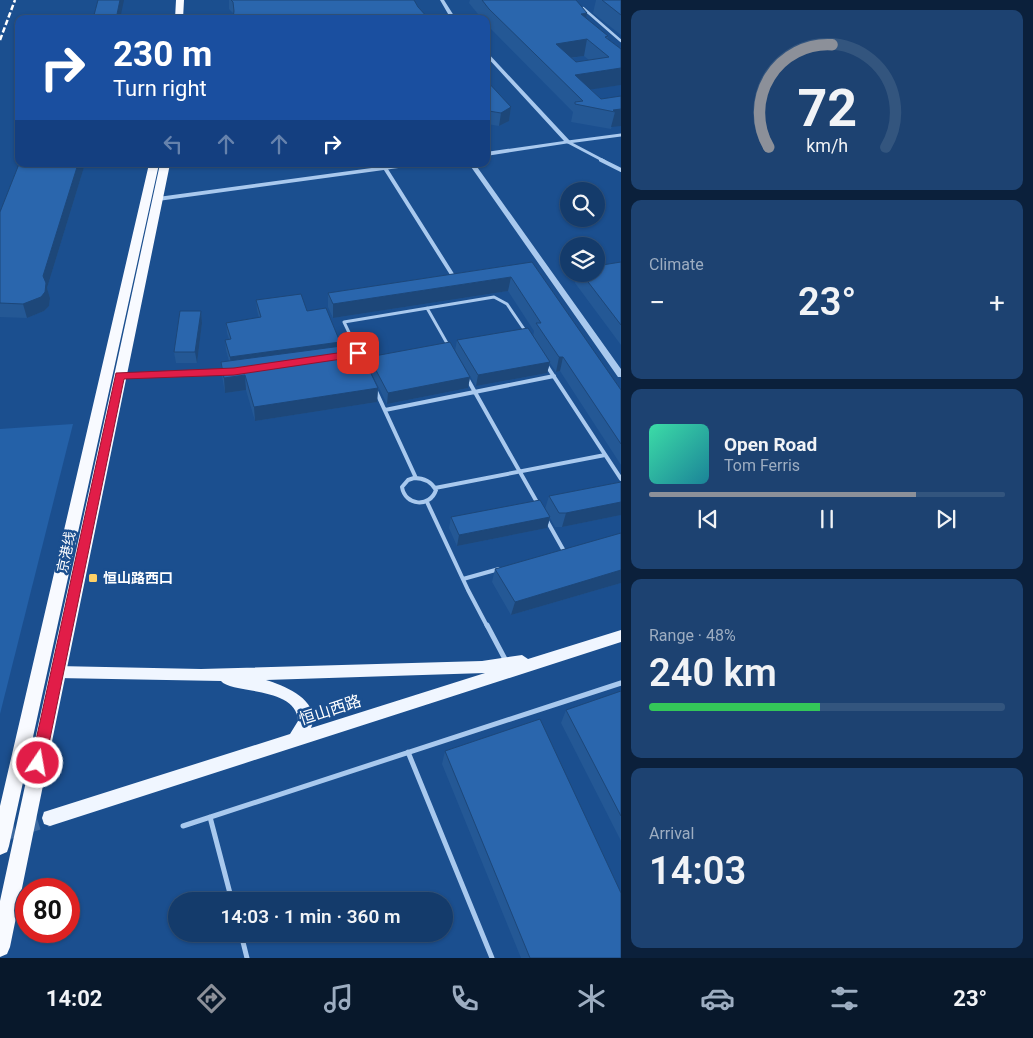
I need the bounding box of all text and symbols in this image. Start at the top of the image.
text: 230 m [113,34,212,75]
icon: right [30,35,95,100]
text: Turn right [113,76,207,101]
text: 72 [797,78,857,139]
icon: left [159,130,187,158]
icon: ahead [212,130,240,158]
icon: ahead [265,130,293,158]
icon: right [318,130,346,158]
text: km/h [806,135,848,156]
map controls [560,182,605,282]
button: search [560,182,605,227]
button: layers [560,237,605,282]
text: Climate [649,255,704,274]
text: 23° [798,280,856,324]
text: − [649,286,665,319]
text: + [989,286,1005,319]
pin [337,332,379,374]
icon: arrive [344,339,372,367]
text: Open Road [724,433,817,456]
text: Tom Ferris [724,456,800,475]
icon: previous [694,505,722,533]
icon: pause [813,505,841,533]
icon: next [932,505,960,533]
street label: 京港线 [54,530,78,574]
place label: 恒山路西口 [103,570,173,586]
marker: 恒山路西口 [87,572,99,584]
text: Range · 48% [649,626,736,645]
text: 240 km [649,651,777,695]
street label: 恒山西路 [297,691,363,729]
position arrow [11,736,63,788]
text: Arrival [649,824,694,843]
text: 14:03 [649,849,746,893]
speed limit sign: 80 [15,878,80,943]
text: 14:03 · 1 min · 360 m [220,905,401,928]
icon: directions [194,981,229,1016]
icon: music [321,981,356,1016]
icon: phone [447,981,482,1016]
icon: climate [574,981,609,1016]
icon: car [700,981,735,1016]
icon: filters [827,981,862,1016]
text: 14:02 [46,986,102,1011]
text: 23° [953,986,987,1011]

